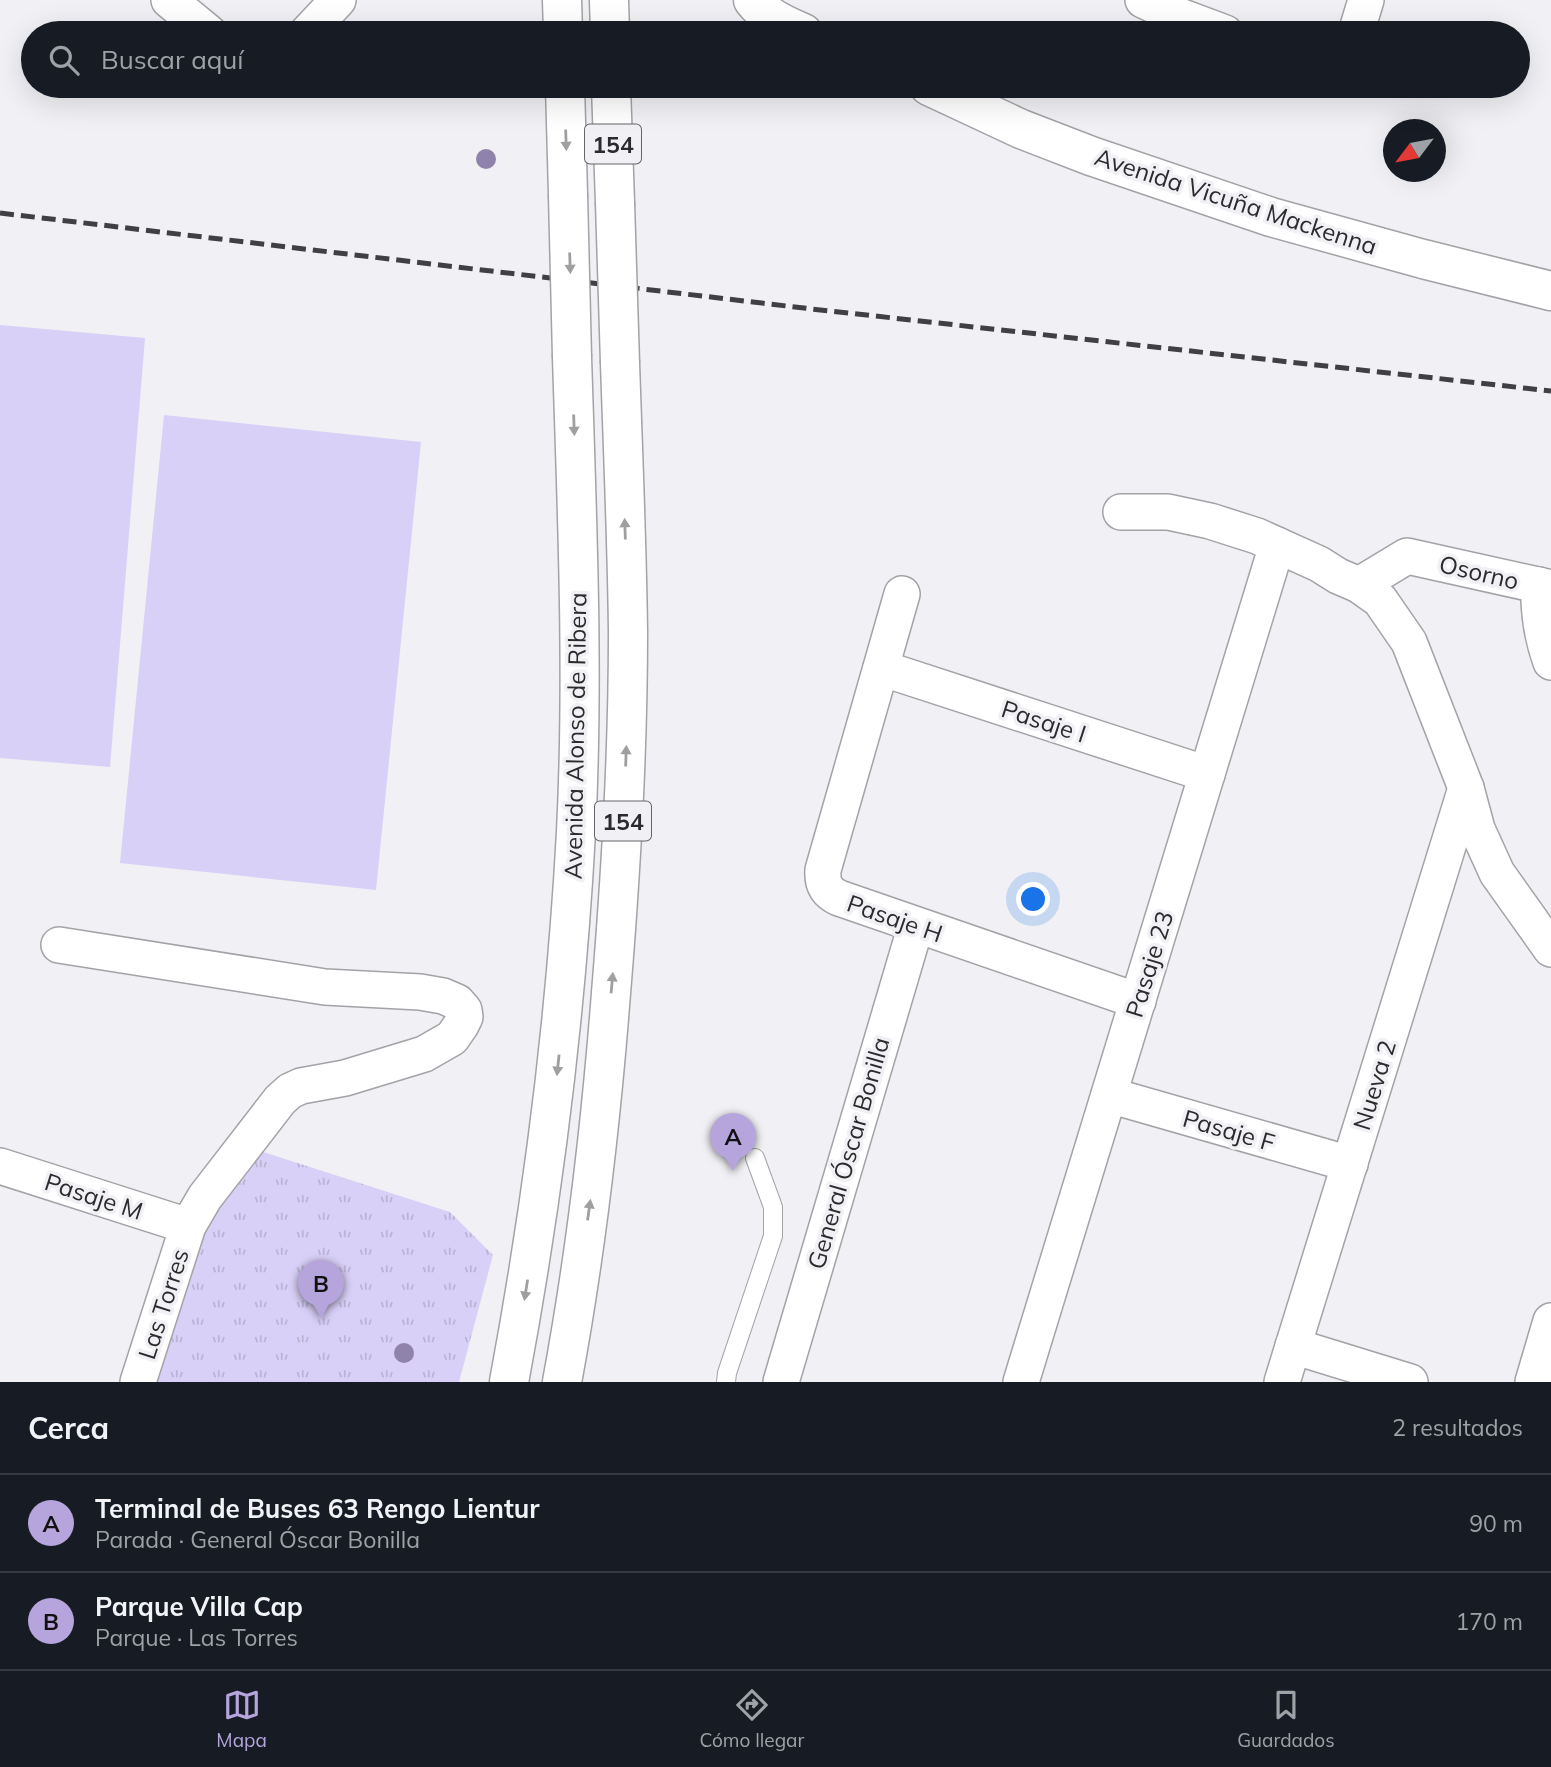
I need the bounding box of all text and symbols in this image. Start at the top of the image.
search box [21,21,1530,98]
icon: search [45,41,83,79]
text: Buscar aquí [101,43,244,76]
north arrow [1383,119,1446,182]
road number: 154 [585,125,641,164]
one-way arrow [561,130,572,152]
street label: Avenida Vicuña Mackenna [1091,141,1381,261]
one-way arrow [564,252,576,274]
one-way arrow [569,414,580,436]
one-way arrow [620,517,631,539]
street label: Osorno [1436,548,1522,596]
street label: Avenida Alonso de Ribera [557,592,593,880]
street label: Pasaje I [998,693,1090,749]
one-way arrow [620,745,631,767]
road number: 154 [595,802,651,841]
your location [1016,882,1050,916]
street label: Pasaje H [843,888,947,948]
street label: Pasaje 23 [1119,907,1179,1021]
one-way arrow [607,972,618,994]
street label: General Óscar Bonilla [801,1034,895,1272]
street label: Nueva 2 [1346,1037,1402,1133]
one-way arrow [552,1054,563,1076]
street label: Pasaje F [1180,1103,1278,1157]
pin: A [710,1113,756,1171]
street label: Pasaje M [41,1166,147,1226]
one-way arrow [584,1198,595,1220]
street label: Las Torres [131,1245,195,1363]
pin: B [298,1260,344,1318]
one-way arrow [520,1279,531,1301]
text: Cerca [28,1409,109,1447]
text: 2 resultados [1392,1413,1523,1442]
text: Terminal de Buses 63 Rengo Lientur [95,1492,539,1525]
text: A [42,1509,60,1538]
text: 90 m [1469,1509,1523,1538]
text: Parada · General Óscar Bonilla [95,1525,420,1554]
text: Parque Villa Cap [95,1590,303,1623]
text: B [43,1607,59,1636]
text: 170 m [1455,1607,1523,1636]
text: Parque · Las Torres [95,1623,298,1652]
tab: Mapa [216,1686,267,1752]
tab: Cómo llegar [700,1686,804,1752]
tab: Guardados [1237,1686,1335,1752]

